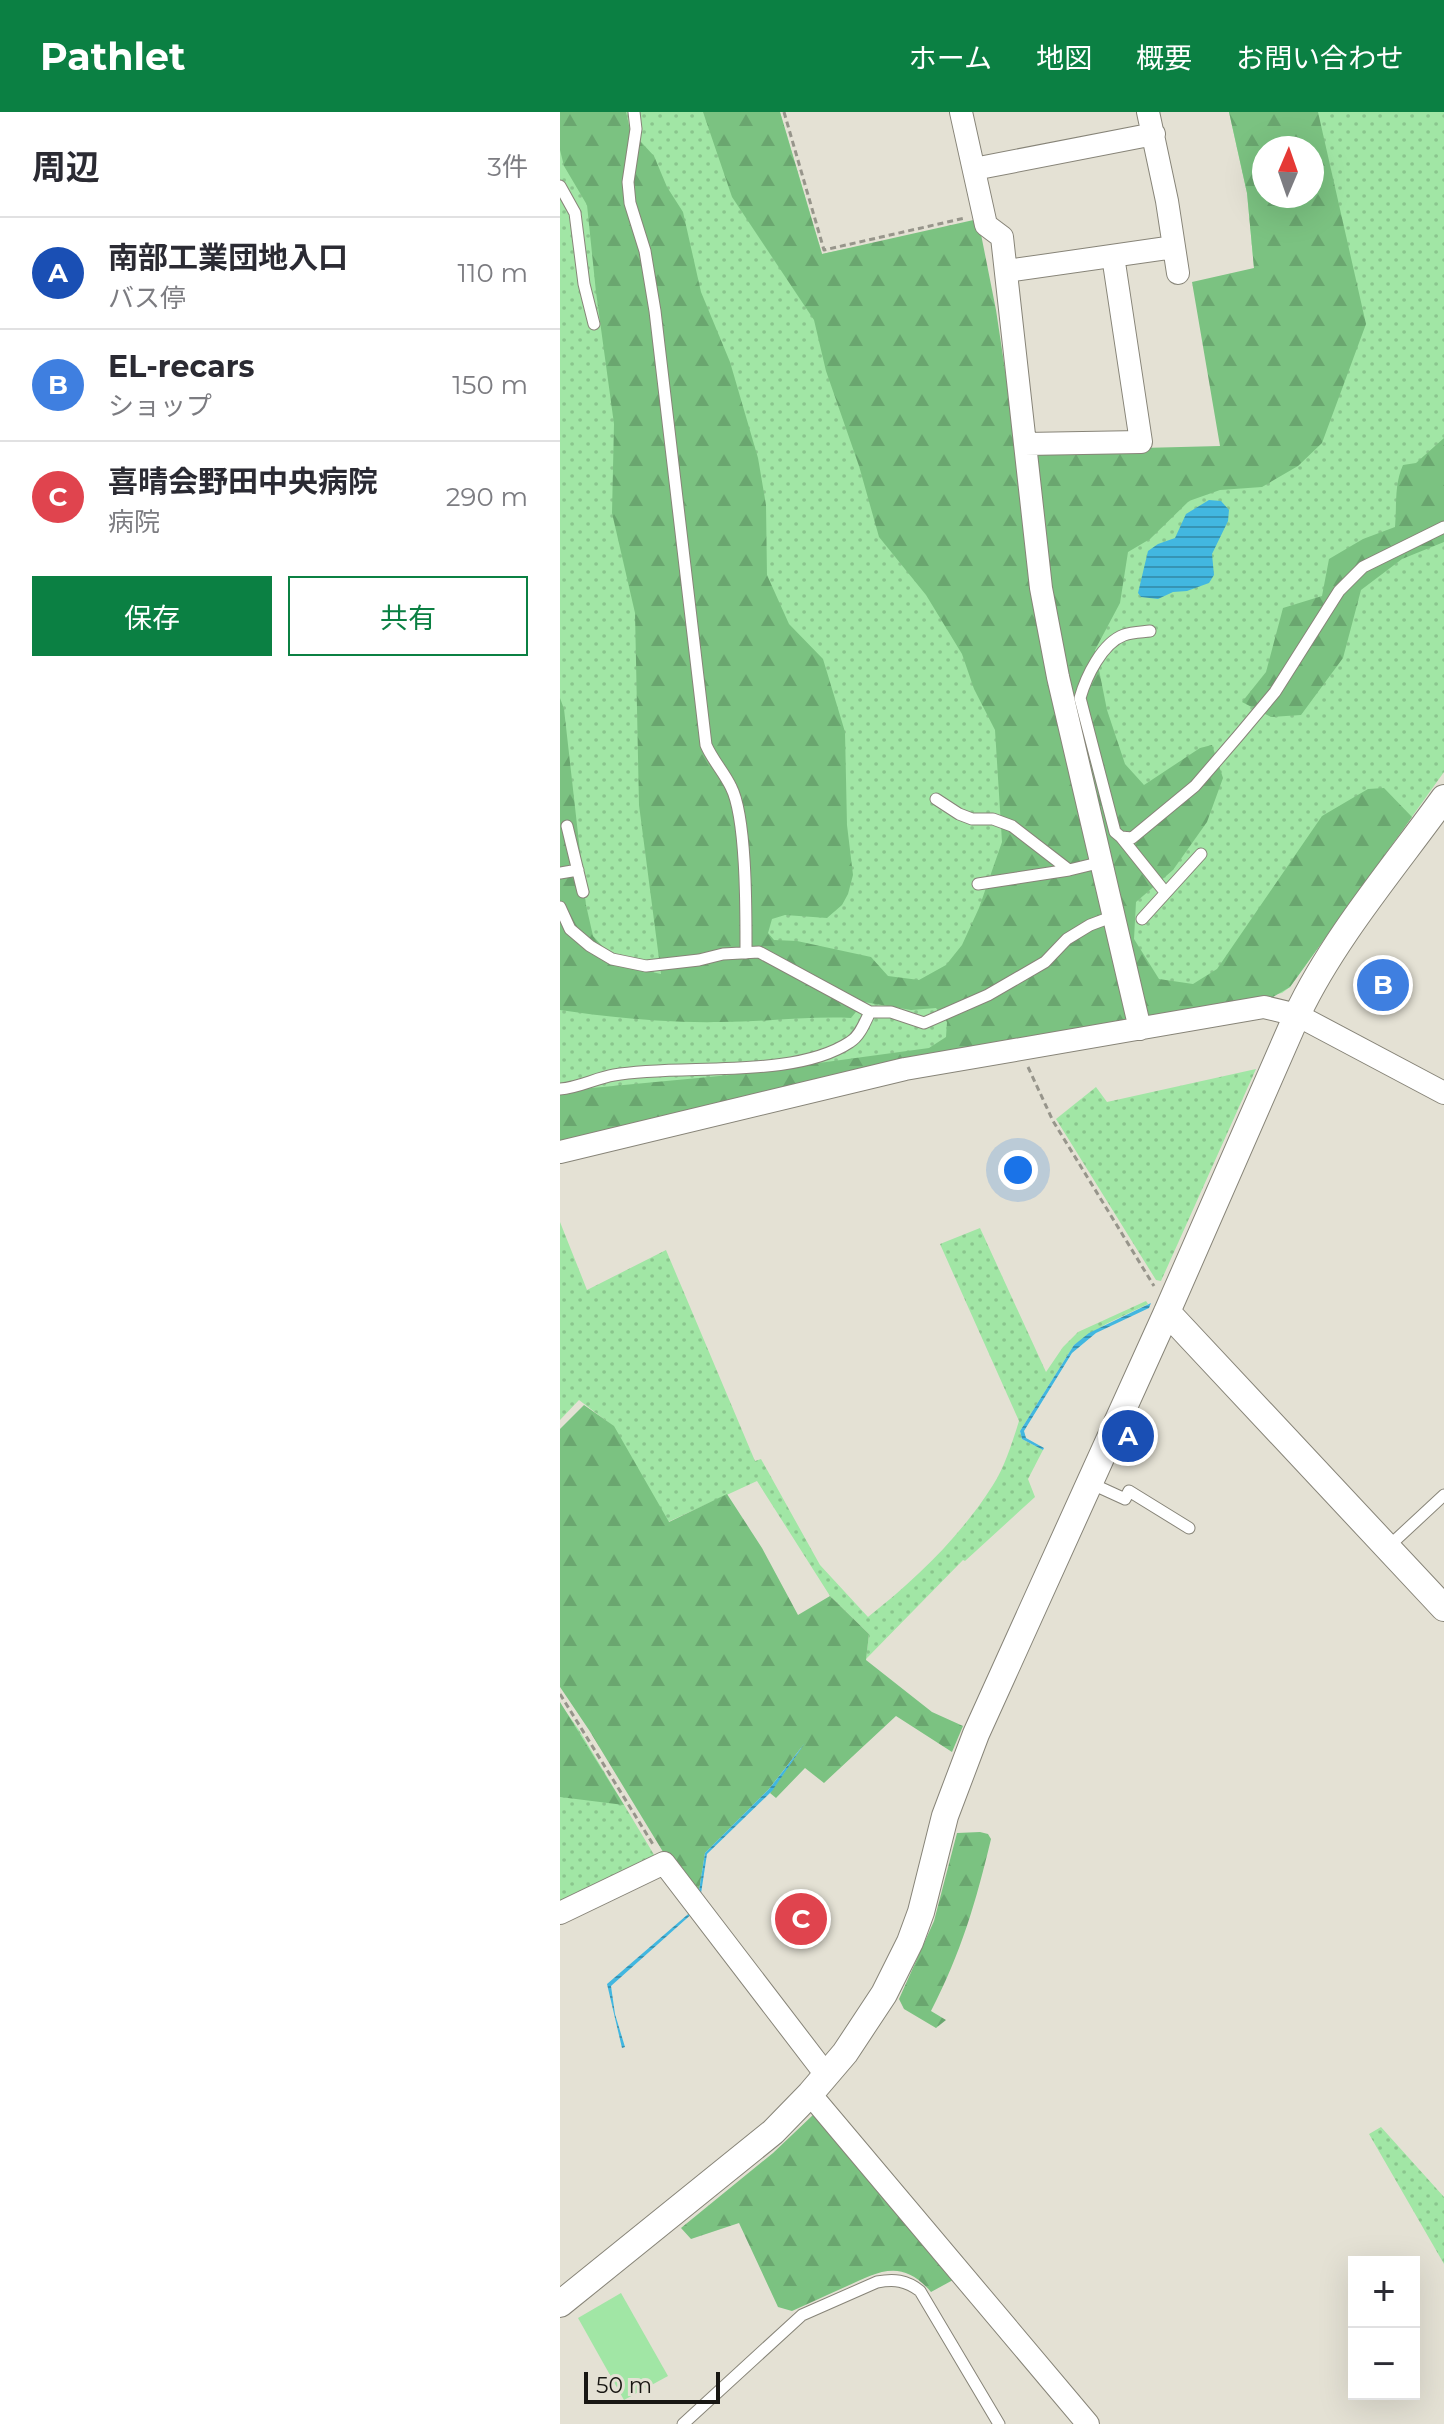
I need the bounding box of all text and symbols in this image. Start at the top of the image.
text: Pathlet [40,33,185,80]
text: ホーム [909,41,992,75]
text: 地図 [1036,41,1092,75]
text: 概要 [1136,41,1192,75]
text: お問い合わせ [1236,41,1404,75]
north arrow [1252,136,1324,208]
text: 周辺 [32,146,100,188]
text: 3件 [487,151,528,183]
text: 南部工業団地入口 [108,239,348,276]
text: A [48,257,68,289]
text: 110 m [458,257,528,289]
text: バス停 [108,282,186,314]
text: EL-recars [108,348,255,385]
text: B [48,369,68,401]
text: 150 m [452,369,528,401]
text: ショップ [108,390,212,422]
text: 喜晴会野田中央病院 [108,463,378,500]
text: C [49,481,67,513]
text: 290 m [446,481,528,513]
text: 病院 [108,506,160,538]
button: 保存 [32,576,272,656]
button: 共有 [288,576,528,656]
pin: B [1357,955,1409,1015]
your location [998,1150,1038,1190]
pin: A [1102,1406,1154,1466]
pin: C [775,1889,827,1949]
map controls [1348,2256,1420,2400]
button: + [1348,2256,1420,2328]
button: − [1348,2328,1420,2400]
scale bar [584,2368,720,2404]
text: 50 m [596,2372,652,2399]

